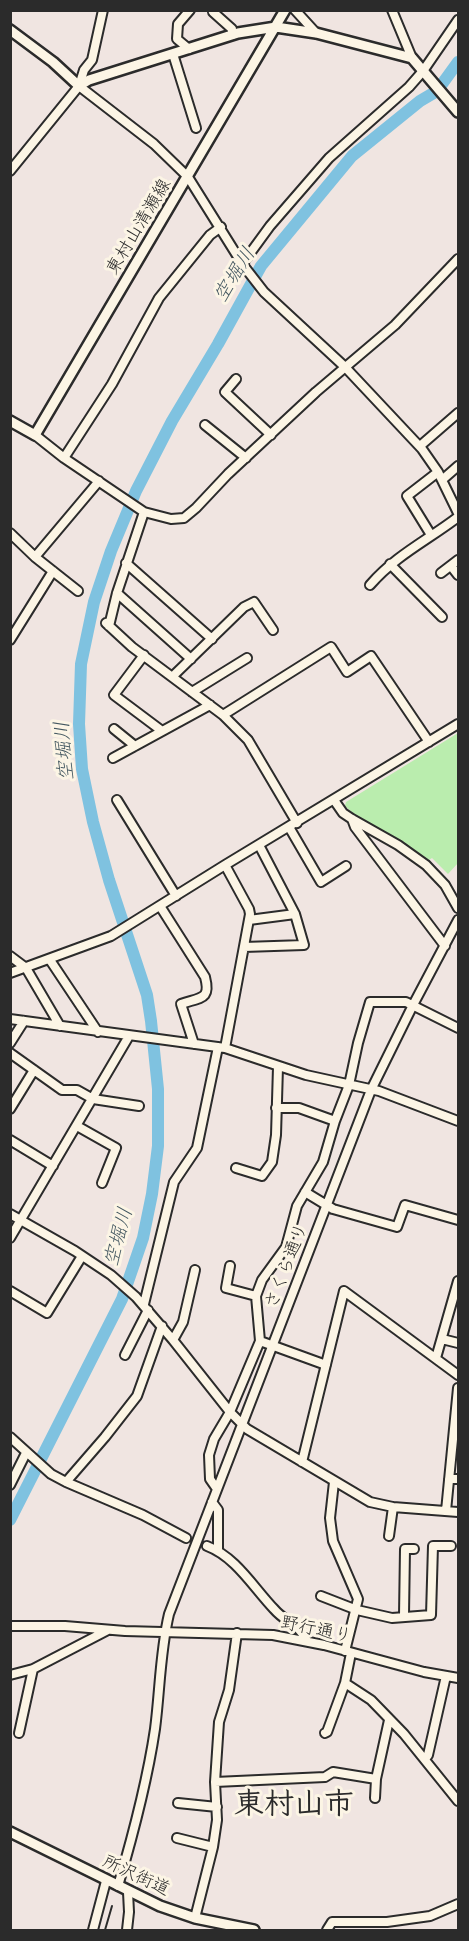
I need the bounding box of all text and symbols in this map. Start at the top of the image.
street label: 東村山清瀬線 [102,175,176,279]
water label: 空堀川 [209,243,261,307]
water label: 空堀川 [50,720,80,782]
water label: 空堀川 [100,1205,138,1269]
street label: さくら通り [261,1220,313,1312]
street label: 野行通り [279,1612,353,1648]
district label: 東村山市 [234,1787,354,1823]
street label: 所沢街道 [99,1851,173,1901]

